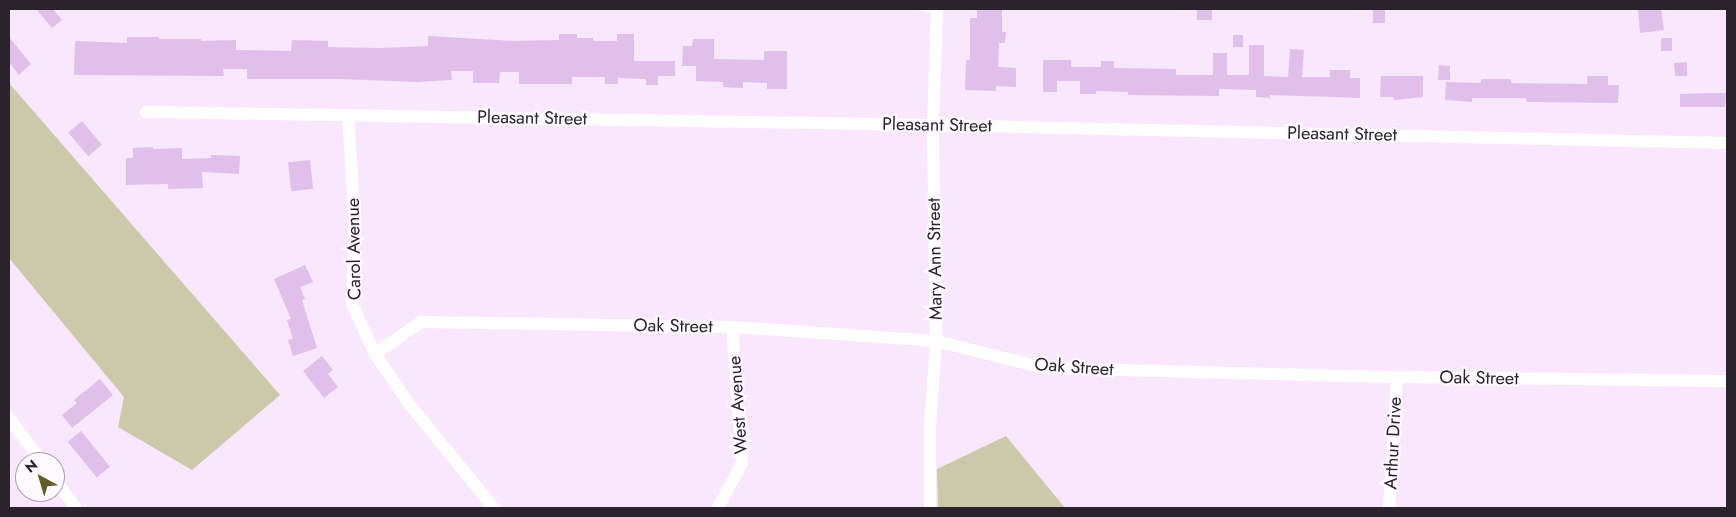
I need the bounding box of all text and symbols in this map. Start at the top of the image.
street label: Pleasant Street [477,106,587,130]
street label: Pleasant Street [882,113,992,137]
street label: Pleasant Street [1287,122,1397,146]
street label: Carol Avenue [342,198,366,300]
street label: Mary Ann Street [923,198,947,320]
street label: Oak Street [633,315,713,337]
street label: Oak Street [1034,353,1114,381]
street label: West Avenue [724,355,752,455]
street label: Oak Street [1439,367,1519,389]
street label: Arthur Drive [1380,396,1406,490]
north arrow [15,452,65,502]
text: N [21,455,42,477]

